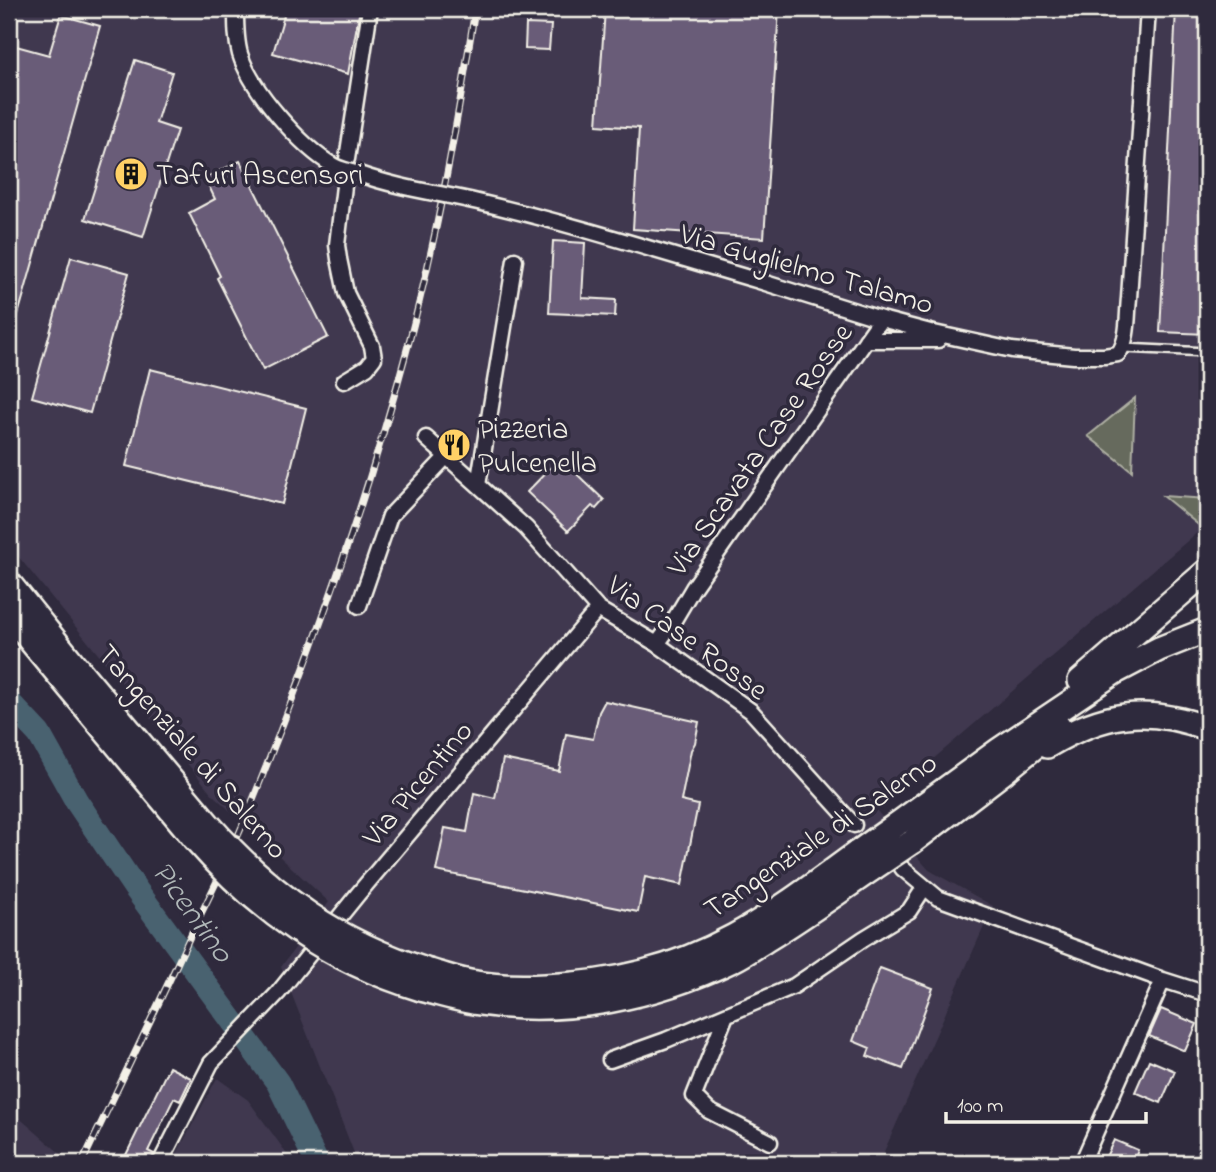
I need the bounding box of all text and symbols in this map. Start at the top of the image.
building icon: Tafuri Ascensori [112,155,150,193]
place label: Tafuri Ascensori [156,155,363,199]
street label: Via Guglielmo Talamo [673,213,938,328]
street label: Via Scavata Case Rosse [657,315,866,587]
place label: Pizzeria Pulcenella [478,409,597,487]
restaurant icon: Pizzeria Pulcenella [435,426,473,464]
street label: Via Case Rosse [596,565,776,713]
street label: Tangenziale di Salerno [84,635,297,871]
street label: Via Picentino [353,712,485,858]
street label: Tangenziale di Salerno [696,743,947,932]
water label: Picentino [138,852,245,975]
scale bar [946,1081,1146,1125]
text: 100 m [957,1092,1003,1122]

